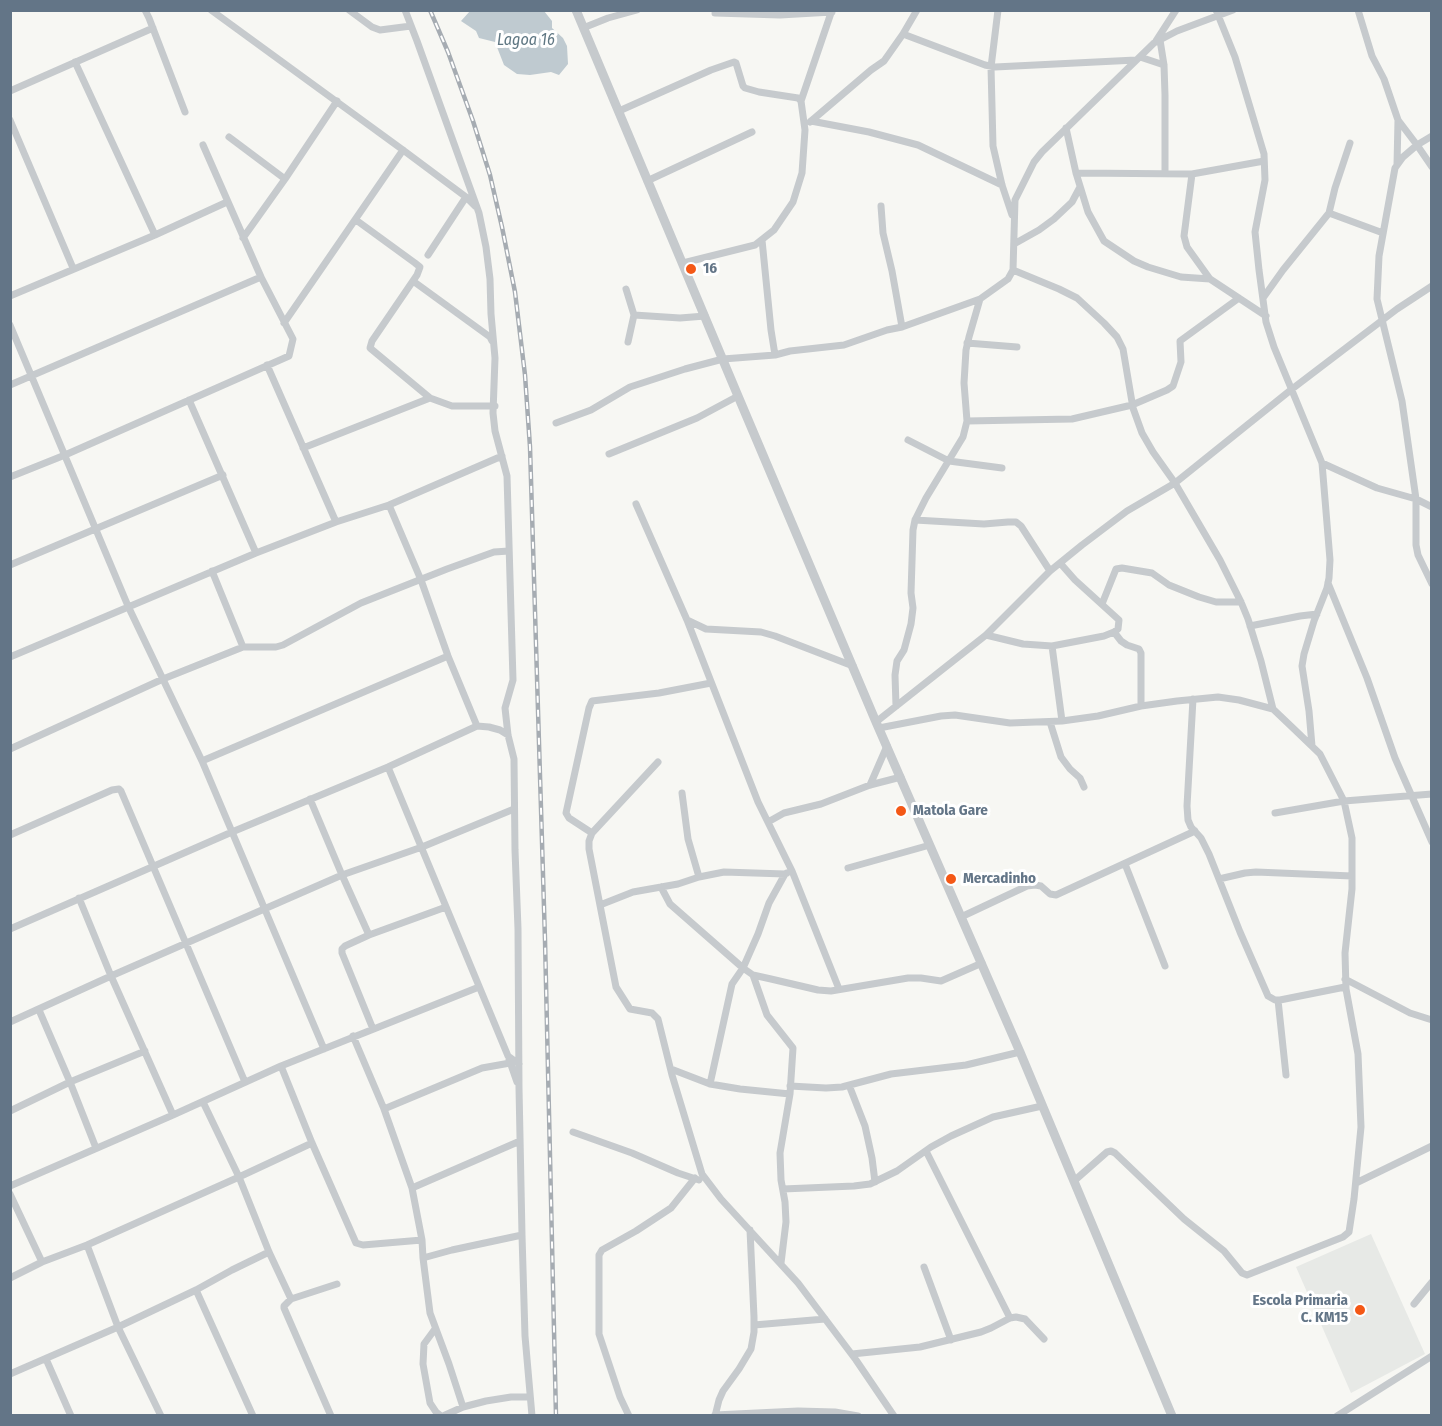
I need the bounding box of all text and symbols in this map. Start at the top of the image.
water label: Lagoa 16 [497,31,555,51]
place label: 16 [703,260,717,278]
marker: 16 [684,262,698,276]
place label: Matola Gare [913,802,988,820]
marker: Matola Gare [894,804,908,818]
place label: Mercadinho [963,870,1036,888]
marker: Mercadinho [944,872,958,886]
place label: Escola Primaria C. KM15 [1253,1292,1348,1327]
marker: Escola Primaria C. KM15 [1353,1303,1367,1317]

